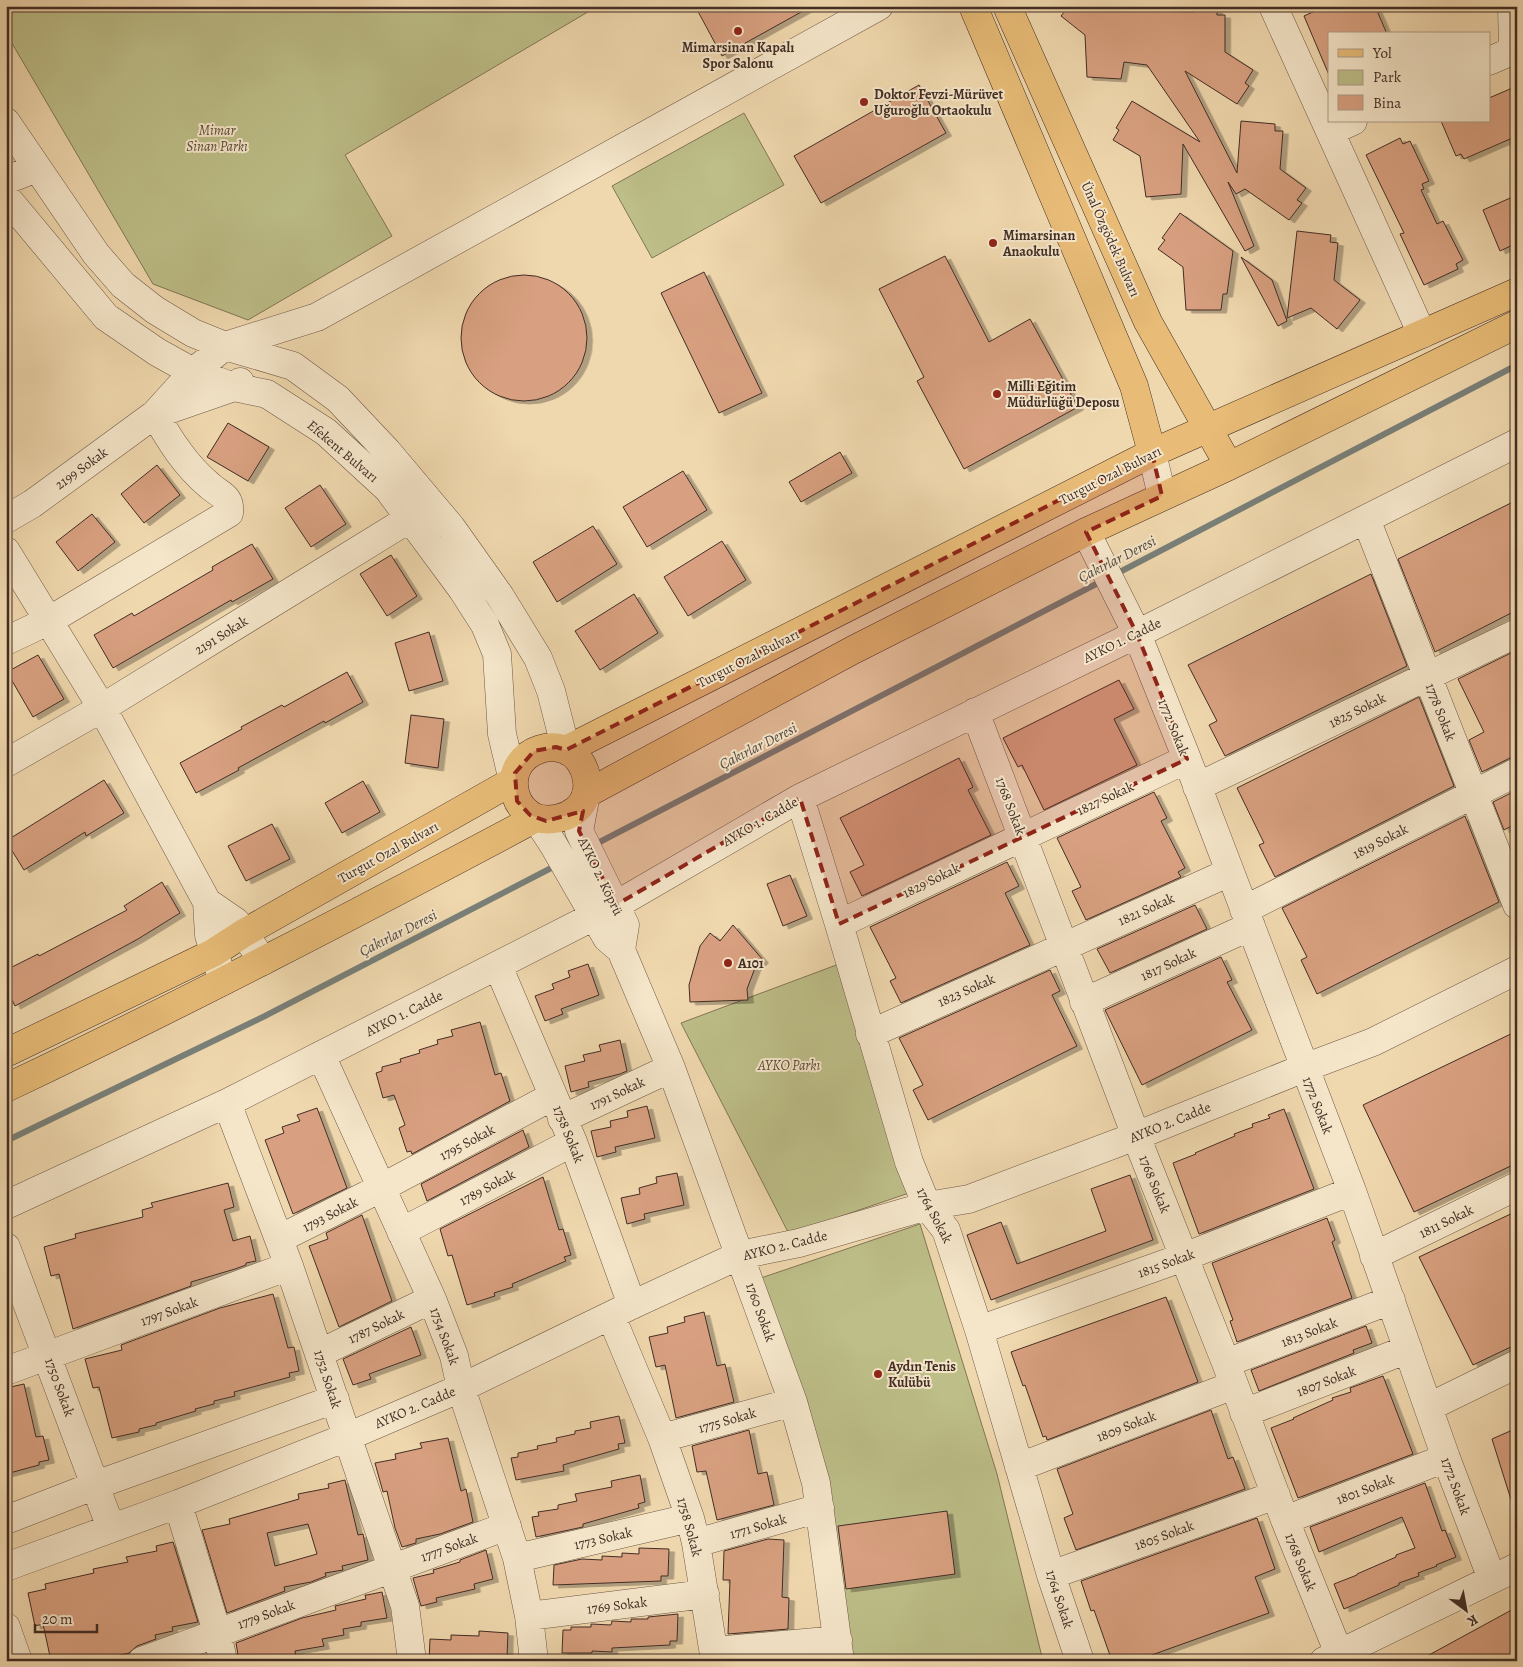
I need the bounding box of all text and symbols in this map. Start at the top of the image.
marker: Mimarsinan Kapalı Spor Salonu [732,25,744,37]
legend [1328,32,1490,122]
place label: Mimarsinan Kapalı Spor Salonu [682,38,794,73]
text: Yol [1372,43,1392,63]
text: Park [1373,67,1402,87]
place label: Doktor Fevzi-Mürüvet Uğuroğlu Ortaokulu [874,85,1003,120]
text: Bina [1373,93,1401,113]
marker: Doktor Fevzi-Mürüvet Uğuroğlu Ortaokulu [858,96,870,108]
park label: Mimar Sinan Parkı [186,121,248,156]
street label: Ünal Özgödek Bulvarı [1077,178,1145,300]
place label: Mimarsinan Anaokulu [1002,226,1075,261]
marker: Mimarsinan Anaokulu [987,237,999,249]
place label: Milli Eğitim Müdürlüğü Deposu [1007,377,1120,412]
marker: Milli Eğitim Müdürlüğü Deposu [991,388,1003,400]
street label: Efekent Bulvarı [303,416,382,487]
street label: Turgut Ozal Bulvarı [1056,441,1165,509]
street label: 2199 Sokak [51,443,112,494]
water label: Çakırlar Deresi [1075,531,1159,587]
street label: 2191 Sokak [191,612,252,659]
street label: AYKO 1. Cadde [1079,613,1164,668]
street label: Turgut Ozal Bulvarı [694,624,803,692]
street label: 1778 Sokak [1421,681,1460,744]
street label: 1825 Sokak [1326,688,1389,732]
street label: 1772 Sokak [1153,696,1194,759]
water label: Çakırlar Deresi [716,718,800,774]
street label: 1768 Sokak [991,774,1030,838]
street label: 1827 Sokak [1073,777,1137,820]
street label: AYKO 1. Cadde [718,792,802,851]
street label: Turgut Ozal Bulvarı [335,817,442,888]
street label: 1819 Sokak [1349,819,1411,863]
street label: AYKO 2. Köprü [573,833,628,919]
street label: 1829 Sokak [899,858,963,903]
street label: 1821 Sokak [1115,889,1178,930]
water label: Çakırlar Deresi [356,905,440,961]
street label: 1817 Sokak [1137,943,1199,986]
place label: A101 [737,954,764,973]
marker: A101 [722,957,734,969]
street label: 1823 Sokak [934,969,998,1012]
street label: AYKO 1. Cadde [361,986,446,1041]
park label: AYKO Parkı [757,1056,820,1075]
street label: 1791 Sokak [587,1072,648,1115]
street label: 1772 Sokak [1298,1074,1337,1137]
street label: AYKO 2. Cadde [1126,1098,1214,1148]
street label: 1758 Sokak [548,1103,589,1166]
street label: 1795 Sokak [436,1120,498,1165]
street label: 1768 Sokak [1134,1152,1175,1216]
street label: 1789 Sokak [456,1165,519,1210]
street label: 1764 Sokak [912,1184,957,1246]
street label: 1793 Sokak [299,1192,361,1237]
street label: 1811 Sokak [1416,1200,1477,1243]
street label: AYKO 2. Cadde [740,1226,829,1265]
street label: 1815 Sokak [1135,1244,1197,1283]
street label: 1760 Sokak [741,1280,780,1344]
street label: 1797 Sokak [138,1292,201,1331]
street label: 1787 Sokak [345,1305,408,1348]
street label: 1754 Sokak [425,1305,464,1368]
street label: 1813 Sokak [1278,1313,1340,1352]
street label: 1752 Sokak [309,1348,346,1411]
street label: 1750 Sokak [40,1355,79,1419]
place label: Aydın Tenis Kulübü [887,1357,956,1392]
street label: 1807 Sokak [1294,1361,1359,1401]
marker: Aydın Tenis Kulübü [872,1368,884,1380]
street label: AYKO 2. Cadde [371,1382,459,1433]
street label: 1775 Sokak [696,1403,758,1438]
street label: 1809 Sokak [1094,1406,1159,1447]
street label: 1772 Sokak [1436,1455,1475,1518]
street label: 1801 Sokak [1333,1470,1397,1509]
street label: 1758 Sokak [673,1495,707,1559]
street label: 1771 Sokak [727,1509,789,1544]
street label: 1805 Sokak [1132,1516,1197,1555]
street label: 1773 Sokak [572,1523,634,1554]
street label: 1777 Sokak [418,1528,480,1567]
street label: 1768 Sokak [1280,1530,1321,1594]
street label: 1764 Sokak [1041,1567,1078,1631]
north arrow [1440,1584,1490,1634]
street label: 1769 Sokak [586,1592,648,1619]
street label: 1779 Sokak [235,1595,298,1634]
scale bar [35,1602,98,1634]
text: 20 m [42,1609,73,1629]
text: K [1463,1610,1482,1632]

